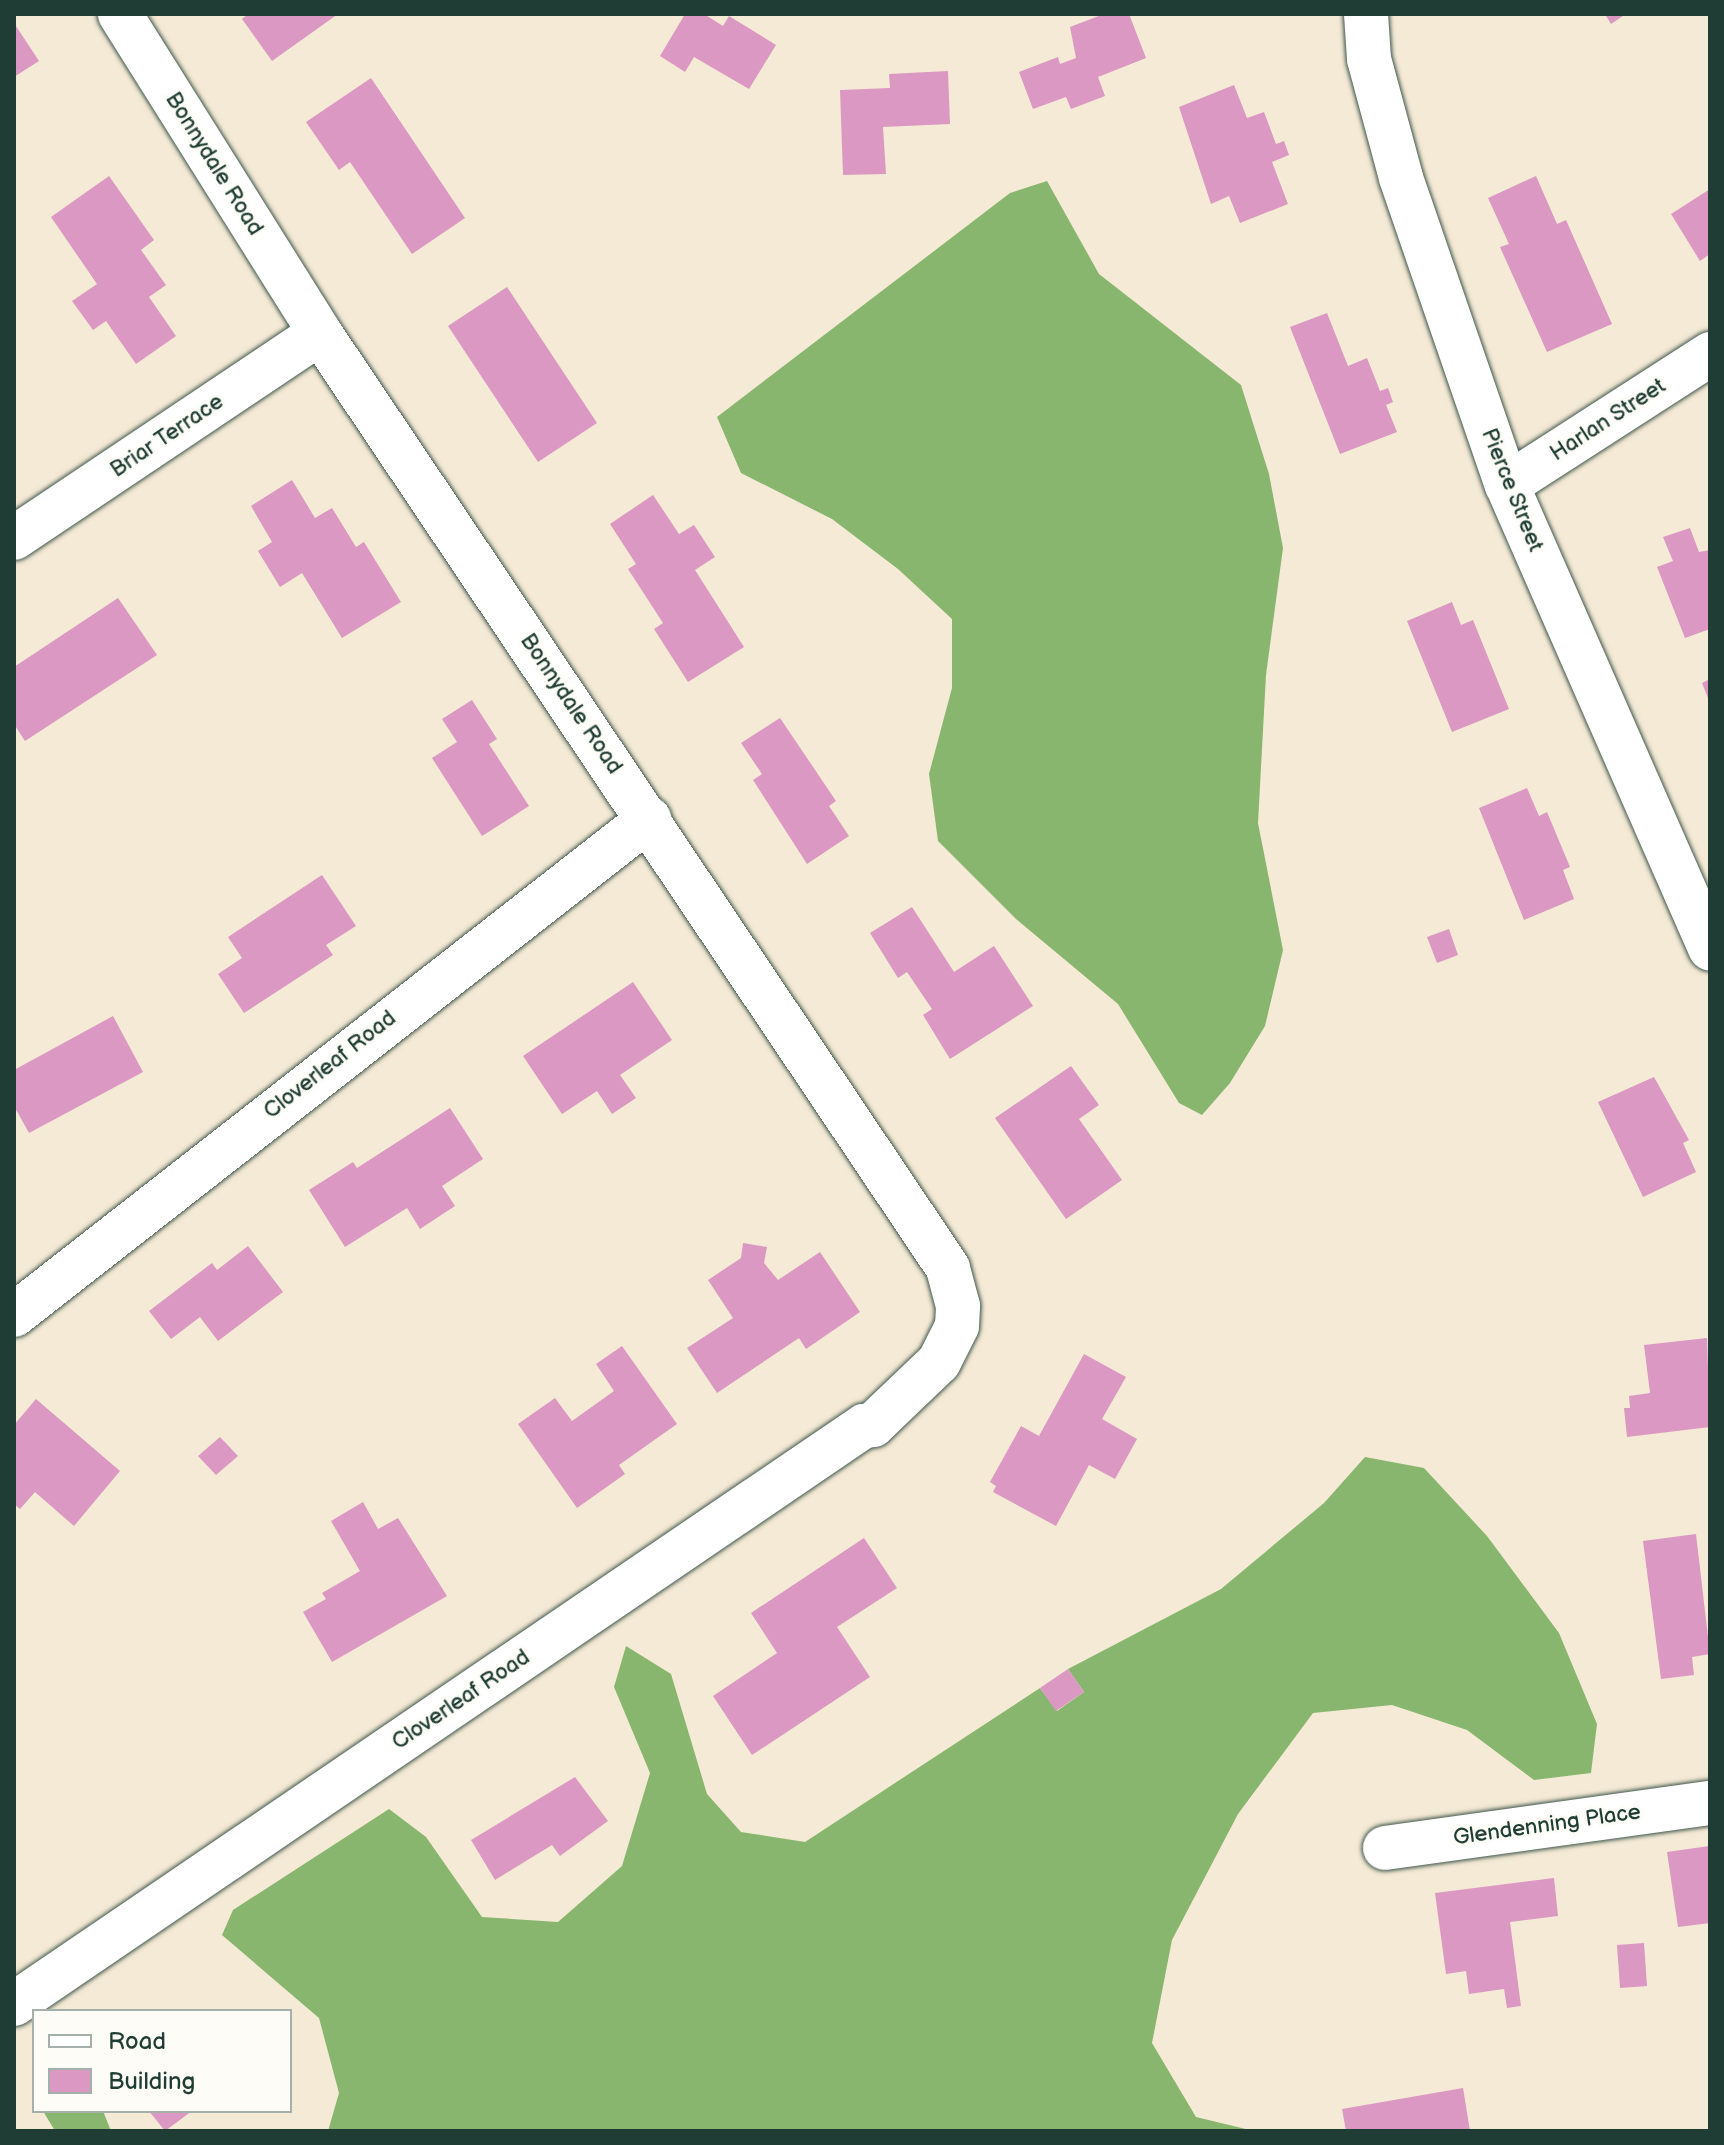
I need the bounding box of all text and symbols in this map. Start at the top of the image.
street label: Bonnydale Road [159,88,269,240]
street label: Harlan Street [1545,373,1671,467]
street label: Briar Terrace [105,388,229,484]
street label: Pierce Street [1475,424,1549,556]
street label: Bonnydale Road [514,629,628,779]
street label: Cloverleaf Road [259,1005,401,1125]
street label: Cloverleaf Road [387,1644,535,1756]
street label: Glendenning Place [1452,1799,1642,1851]
legend [32,2009,292,2113]
text: Road [108,2027,166,2056]
text: Building [108,2067,195,2096]

